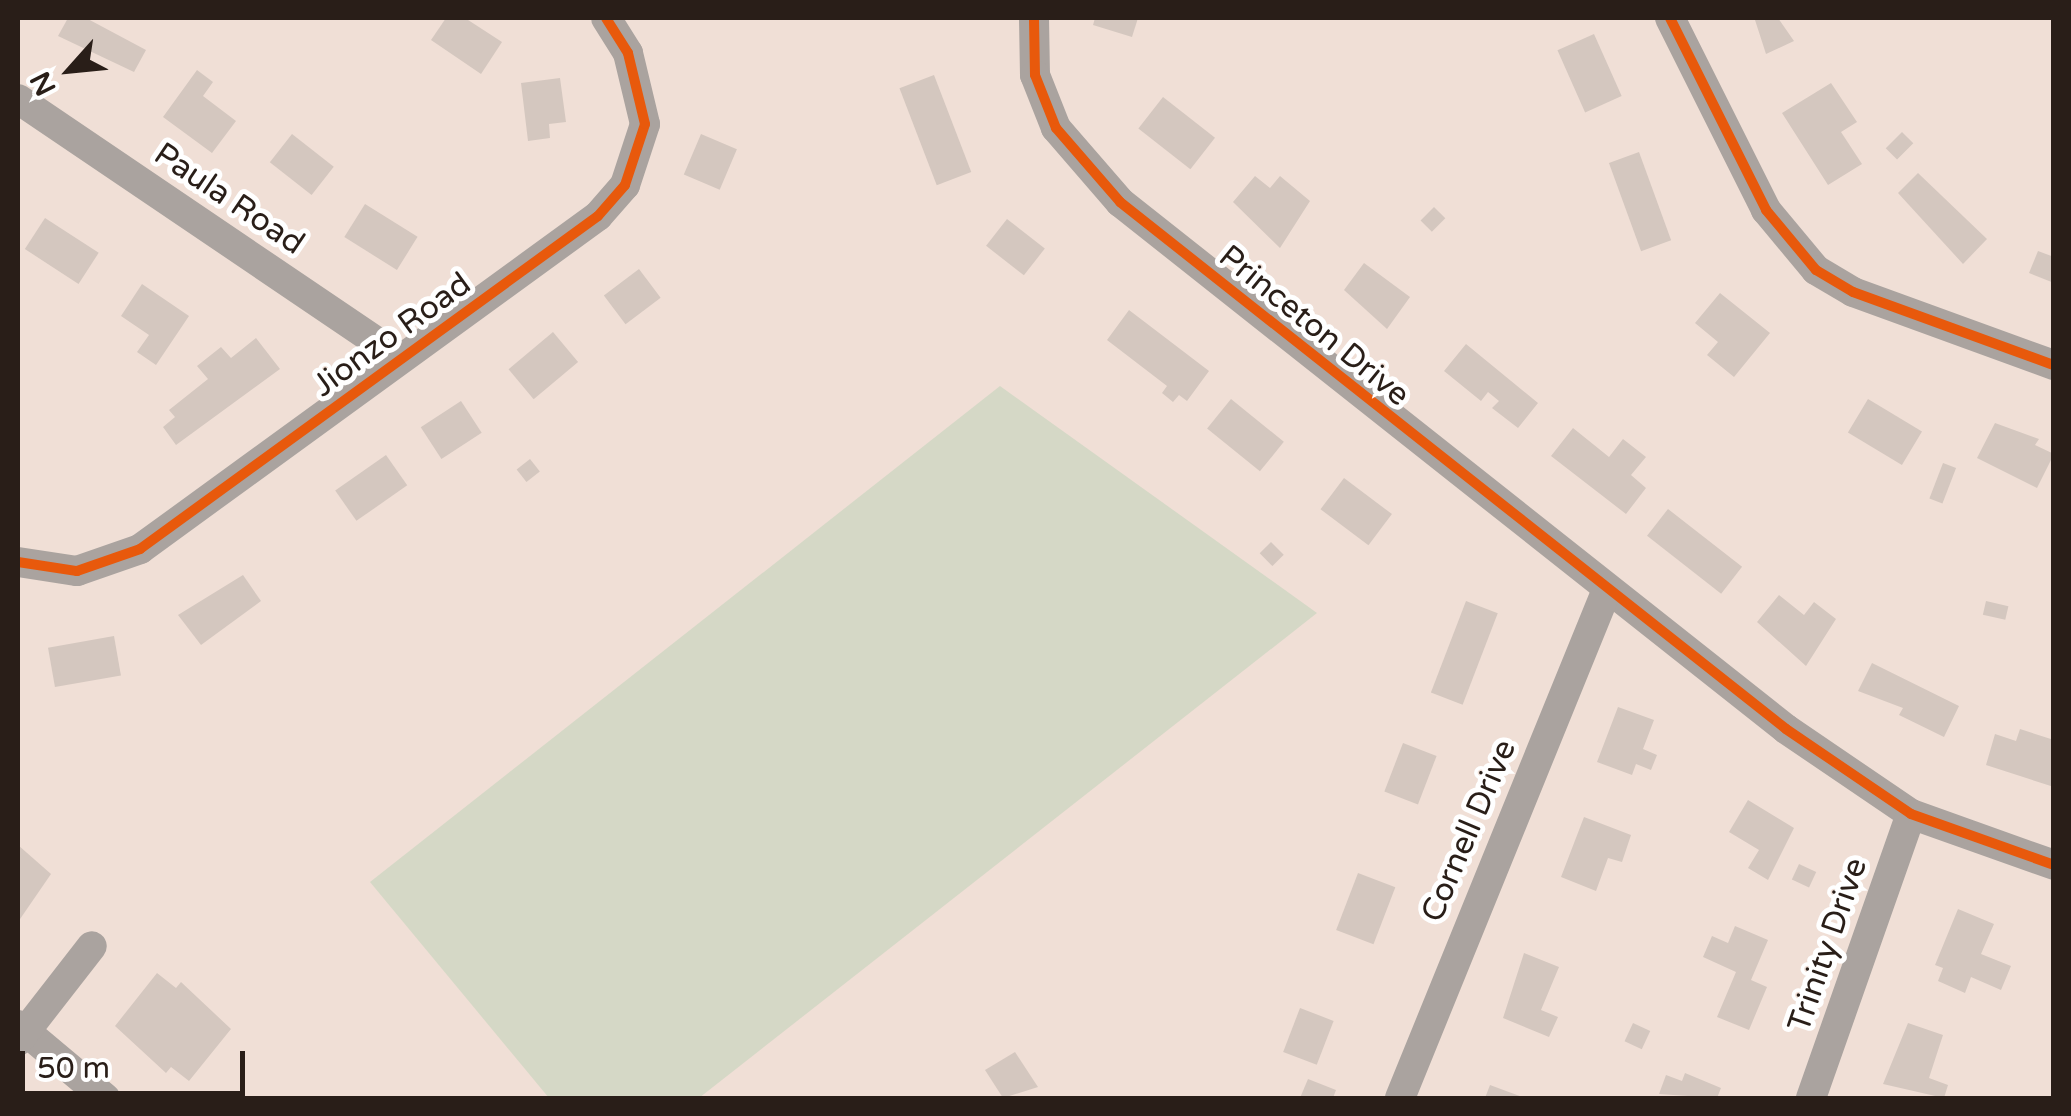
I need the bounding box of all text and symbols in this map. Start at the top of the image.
north arrow [20,20,120,120]
text: N [23,66,64,101]
street label: Paula Road [147,135,311,263]
street label: Princeton Drive [1211,237,1417,415]
street label: Jionzo Road [305,265,479,405]
street label: Cornell Drive [1413,734,1525,928]
street label: Trinity Drive [1780,853,1876,1037]
scale bar [25,1031,250,1093]
text: 50 m [37,1050,110,1087]

